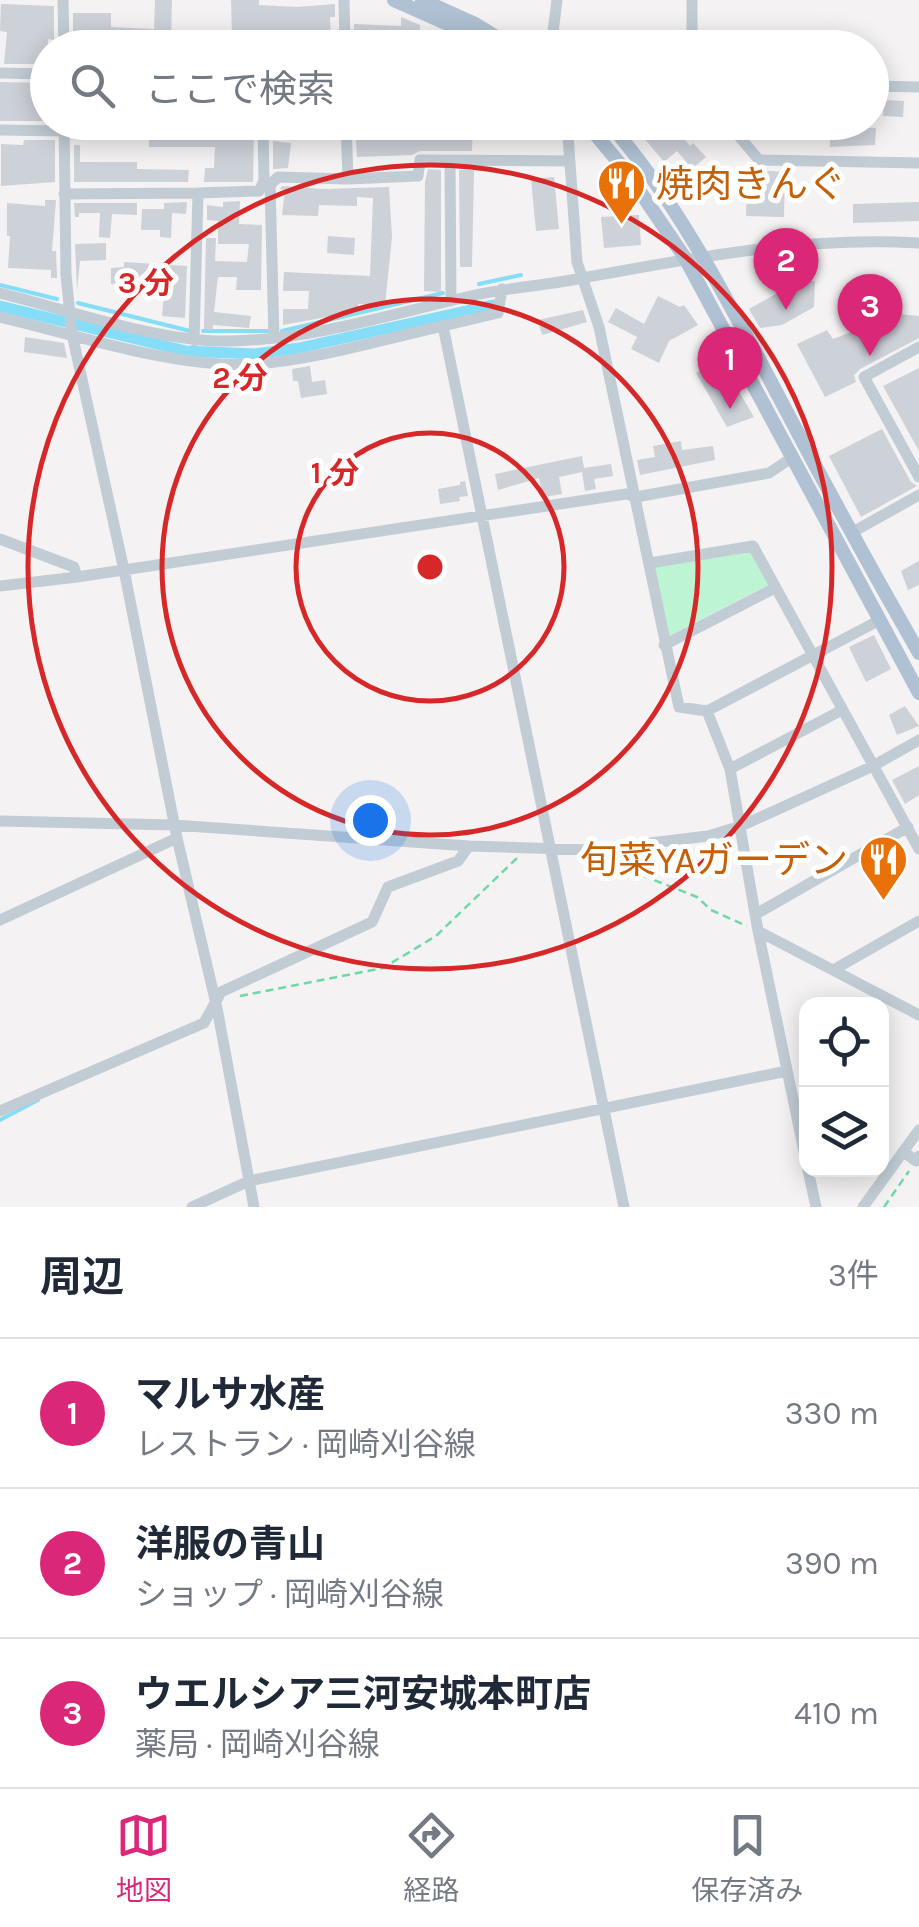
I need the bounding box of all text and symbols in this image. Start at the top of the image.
search box [30,30,889,140]
icon: search [65,58,120,113]
text: ここで検索 [145,67,335,112]
restaurant icon: 焼肉きんぐ [595,158,647,226]
place label: 焼肉きんぐ [656,162,846,207]
pin: 2 [754,228,818,310]
text: 3 分 [118,265,174,301]
pin: 3 [838,274,902,356]
pin: 1 [698,326,762,409]
text: 2 分 [212,360,268,396]
text: 1 分 [311,455,359,491]
centre of rings [412,549,448,585]
your location [345,795,396,846]
restaurant icon: 旬菜YAガーデン [857,834,909,902]
place label: 旬菜YAガーデン [580,838,848,883]
map controls [799,997,889,1177]
button: locate [799,997,889,1087]
button: layers [799,1087,889,1177]
text: 周辺 [40,1252,124,1302]
text: 3件 [828,1257,879,1294]
text: マルサ水産 [135,1372,325,1417]
text: 1 [67,1395,78,1432]
text: 330 m [785,1395,879,1432]
text: レストラン · 岡崎刈谷線 [135,1426,476,1463]
text: 洋服の青山 [135,1522,325,1567]
text: 2 [63,1545,82,1582]
text: 390 m [785,1545,879,1582]
text: ショップ · 岡崎刈谷線 [135,1576,444,1613]
text: ウエルシア三河安城本町店 [135,1672,591,1717]
text: 3 [63,1695,82,1732]
text: 410 m [794,1695,879,1732]
text: 薬局 · 岡崎刈谷線 [135,1726,380,1763]
tab: 地図 [116,1808,172,1908]
tab: 経路 [403,1808,459,1908]
tab: 保存済み [691,1808,803,1908]

